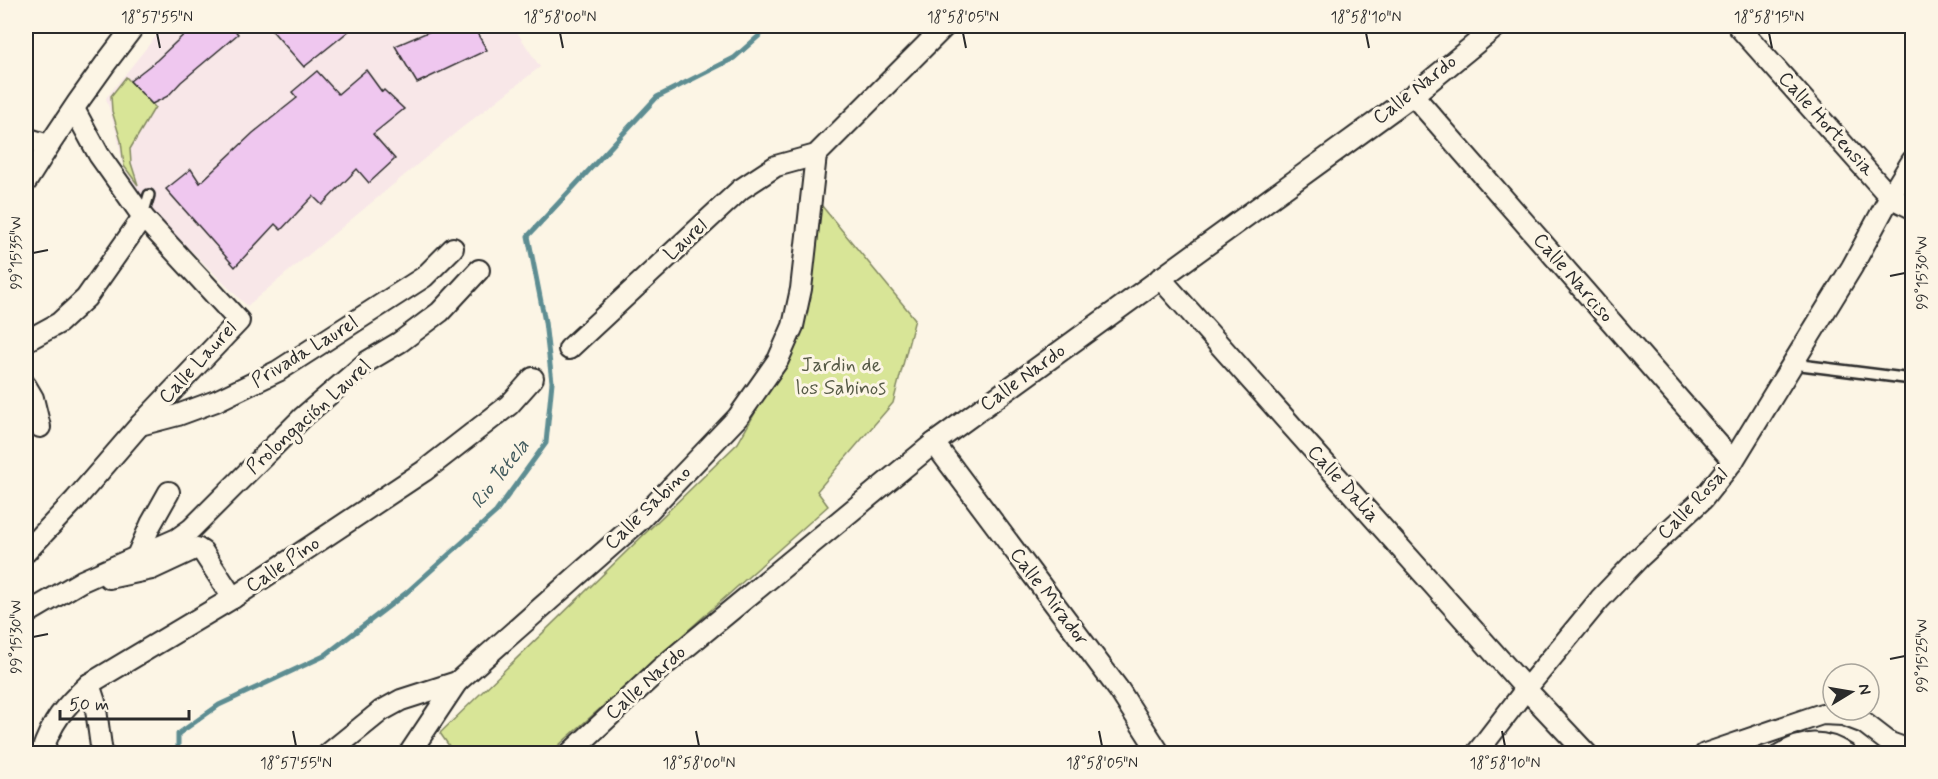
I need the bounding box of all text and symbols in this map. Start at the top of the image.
text: 18°57'55"N [121,8,193,28]
text: 18°58'00"N [524,8,596,28]
text: 18°58'05"N [927,8,999,28]
text: 18°58'10"N [1330,8,1402,28]
text: 18°58'15"N [1734,8,1804,28]
street label: Calle Nardo [1367,49,1463,131]
street label: Calle Hortensia [1772,66,1881,183]
street label: Laurel [658,213,714,267]
text: 99°15'35"W [7,216,27,290]
street label: Calle Narciso [1526,227,1620,329]
text: 99°15'30"W [1913,236,1933,310]
street label: Privada Laurel [247,309,363,395]
street label: Calle Laurel [153,316,243,410]
street label: Calle Nardo [975,338,1071,418]
park label: Jardin de los Sabinos [796,352,886,402]
street label: Prolongación Laurel [240,353,378,481]
water label: Rio Tetela [464,433,536,515]
street label: Calle Dalia [1301,439,1385,529]
street label: Calle Sabino [599,460,697,556]
street label: Calle Rosal [1652,462,1734,546]
street label: Calle Pino [241,530,325,600]
street label: Calle Mirador [1003,542,1095,652]
text: 99°15'30"W [7,600,27,674]
text: 99°15'25"W [1913,619,1933,693]
street label: Calle Nardo [600,640,692,726]
north arrow [1821,662,1881,722]
text: N [1853,682,1876,697]
scale bar [60,683,189,721]
text: 50 m [69,693,109,717]
text: 18°57'55"N [260,754,332,774]
text: 18°58'00"N [663,754,735,774]
text: 18°58'05"N [1066,754,1138,774]
text: 18°58'10"N [1469,754,1541,774]

